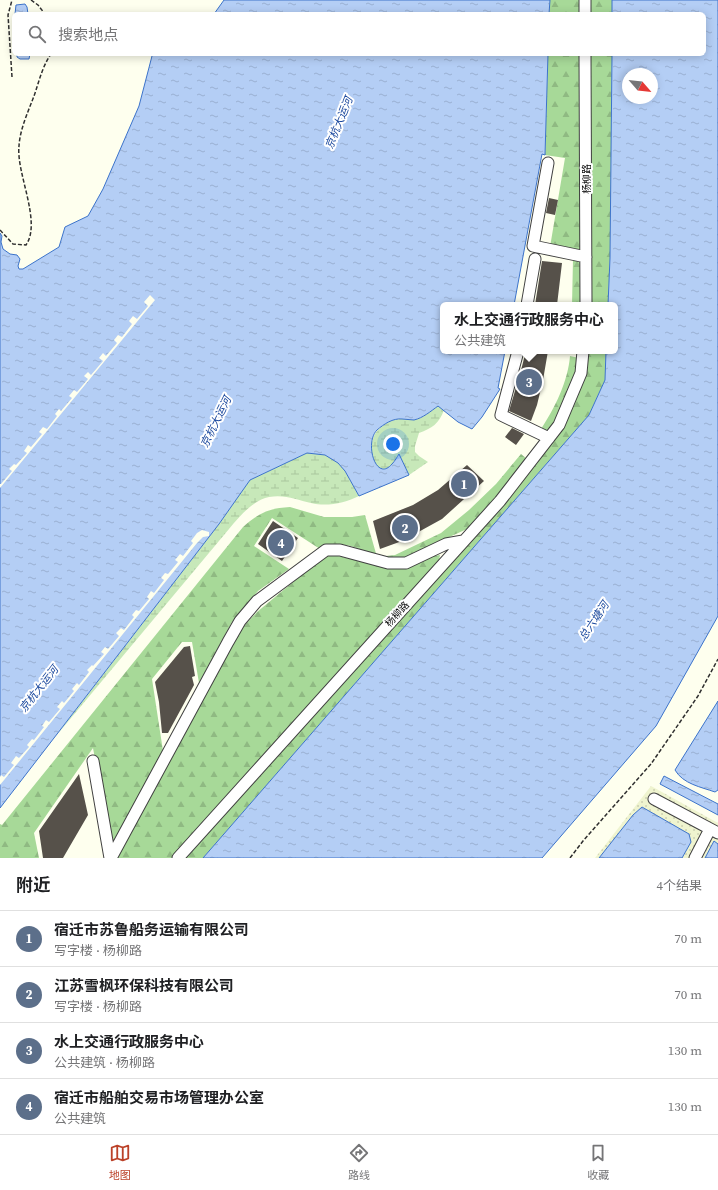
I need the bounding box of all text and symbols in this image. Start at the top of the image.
search box [12,12,706,56]
icon: search [26,23,48,45]
text: 搜索地点 [58,24,118,45]
north arrow [622,68,658,104]
water label: 京杭大运河 [322,93,357,151]
street label: 杨柳路 [580,164,593,194]
popup [440,302,618,354]
text: 水上交通行政服务中心 [454,309,604,330]
text: 公共建筑 [454,332,506,349]
pin: 3 [516,367,542,397]
water label: 京杭大运河 [197,392,236,450]
your location [383,434,403,454]
pin: 1 [451,469,477,499]
pin: 2 [392,513,418,543]
pin: 4 [268,528,294,558]
water label: 总六塘河 [575,597,614,643]
street label: 杨柳路 [382,599,412,629]
water label: 京杭大运河 [16,661,63,715]
text: 附近 [16,873,50,897]
text: 4个结果 [656,877,702,894]
text: 宿迁市苏鲁船务运输有限公司 [54,919,249,940]
text: 1 [25,930,33,947]
text: 70 m [674,930,702,947]
text: 写字楼 · 杨柳路 [54,942,142,959]
text: 江苏雪枫环保科技有限公司 [54,975,234,996]
text: 2 [25,986,33,1003]
text: 70 m [674,986,702,1003]
text: 写字楼 · 杨柳路 [54,998,142,1015]
text: 水上交通行政服务中心 [54,1031,204,1052]
text: 3 [25,1042,33,1059]
text: 130 m [668,1042,702,1059]
text: 公共建筑 · 杨柳路 [54,1054,155,1071]
text: 宿迁市船舶交易市场管理办公室 [54,1087,264,1108]
text: 4 [25,1098,33,1115]
text: 130 m [668,1098,702,1115]
text: 公共建筑 [54,1110,106,1127]
tab: 地图 [109,1142,131,1183]
tab: 路线 [348,1142,370,1183]
tab: 收藏 [587,1142,609,1183]

